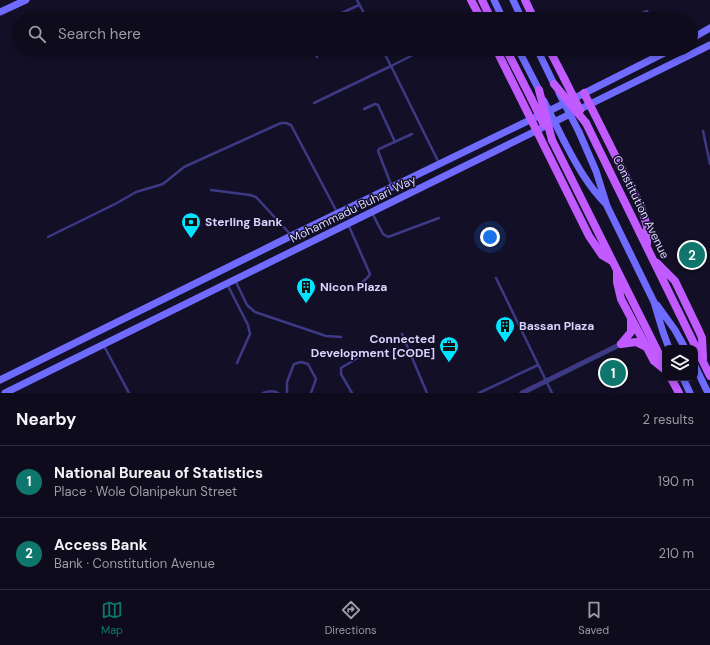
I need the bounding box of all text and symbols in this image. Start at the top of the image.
search box [12,12,698,56]
icon: search [26,23,48,45]
text: Search here [58,24,141,44]
street label: Constitution Avenue [609,153,673,261]
street label: Mohammadu Buhari Way [287,171,419,246]
bank icon: Sterling Bank [180,211,202,239]
place label: Sterling Bank [205,214,282,230]
your location [480,227,500,247]
pin: 2 [679,240,705,270]
building icon: Nicon Plaza [295,276,317,304]
place label: Nicon Plaza [320,279,387,295]
building icon: Bassan Plaza [494,315,516,343]
place label: Bassan Plaza [519,318,594,334]
place label: Connected Development [CODE] [311,331,435,361]
office icon: Connected Development [CODE] [438,335,460,363]
map controls [662,345,698,381]
button: layers [662,345,698,381]
pin: 1 [600,358,626,388]
text: Nearby [16,408,76,430]
text: 2 results [643,411,694,428]
text: National Bureau of Statistics [54,463,263,483]
text: 1 [27,473,31,490]
text: 190 m [658,473,694,490]
text: Place · Wole Olanipekun Street [54,483,237,500]
text: Access Bank [54,535,147,555]
text: 2 [25,545,33,562]
text: 210 m [659,545,694,562]
text: Bank · Constitution Avenue [54,555,215,572]
tab: Map [101,599,123,637]
tab: Directions [325,599,377,637]
tab: Saved [578,599,609,637]

